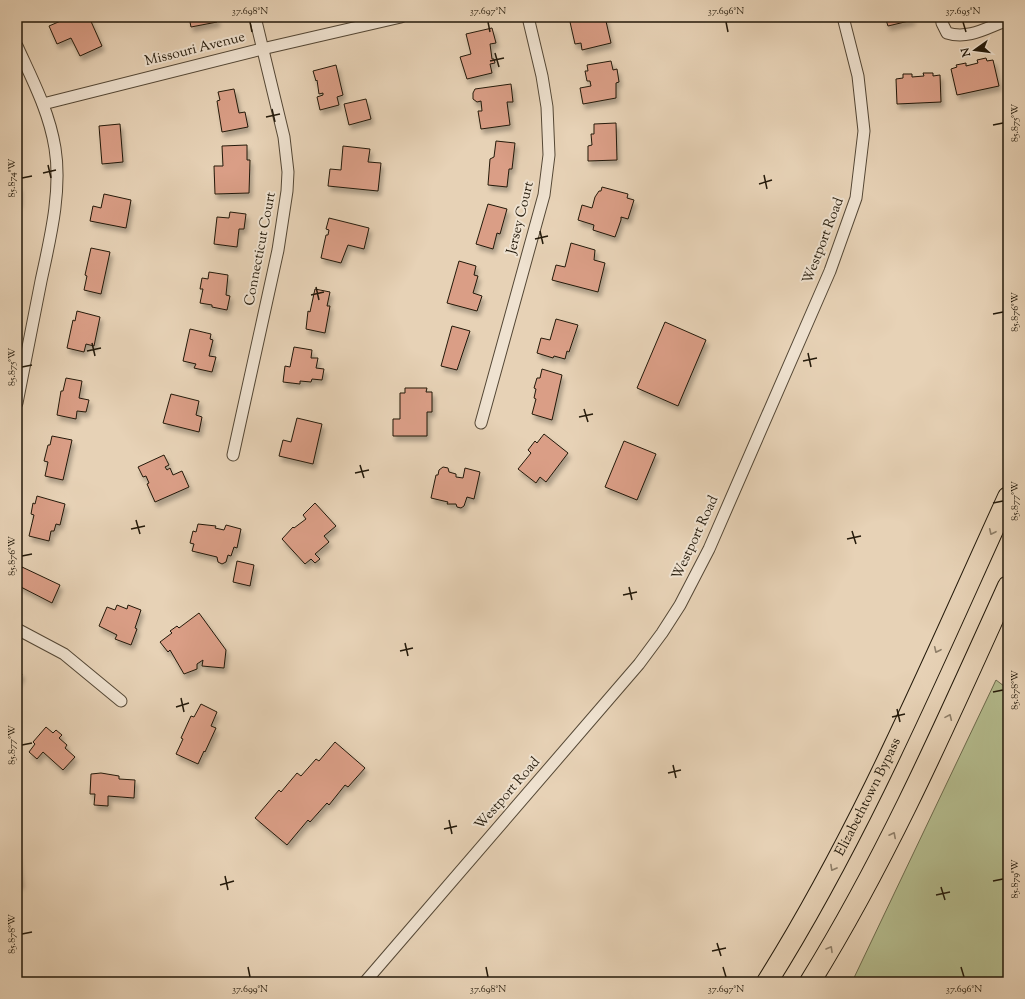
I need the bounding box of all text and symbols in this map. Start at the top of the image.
text: 37.698°N [232,4,268,19]
text: 37.697°N [470,4,506,19]
text: 37.696°N [708,4,744,19]
text: 37.695°N [946,4,980,19]
street label: Missouri Avenue [143,28,247,72]
north arrow [955,30,995,70]
text: N [957,46,975,59]
text: 85.875°W [1008,104,1023,142]
text: 85.874°W [5,159,20,197]
street label: Jersey Court [502,179,540,257]
street label: Connecticut Court [240,190,282,307]
street label: Westport Road [798,195,850,287]
text: 85.876°W [1008,292,1023,332]
text: 85.875°W [5,348,20,386]
text: 85.877°W [1008,481,1023,521]
street label: Westport Road [668,492,724,583]
one-way arrow [989,528,997,535]
text: 85.876°W [5,536,20,576]
one-way arrow [934,646,942,653]
text: 85.878°W [1008,670,1023,710]
one-way arrow [944,714,952,722]
text: 85.877°W [5,725,20,765]
street label: Elizabethtown Bypass [831,735,907,860]
street label: Westport Road [471,753,545,835]
one-way arrow [888,831,896,839]
text: 85.879°W [1008,859,1023,899]
one-way arrow [831,864,838,872]
text: 85.878°W [5,914,20,954]
one-way arrow [826,946,833,953]
text: 37.699°N [232,982,268,997]
text: 37.698°N [470,982,506,997]
text: 37.697°N [708,982,744,997]
text: 37.696°N [946,982,982,997]

